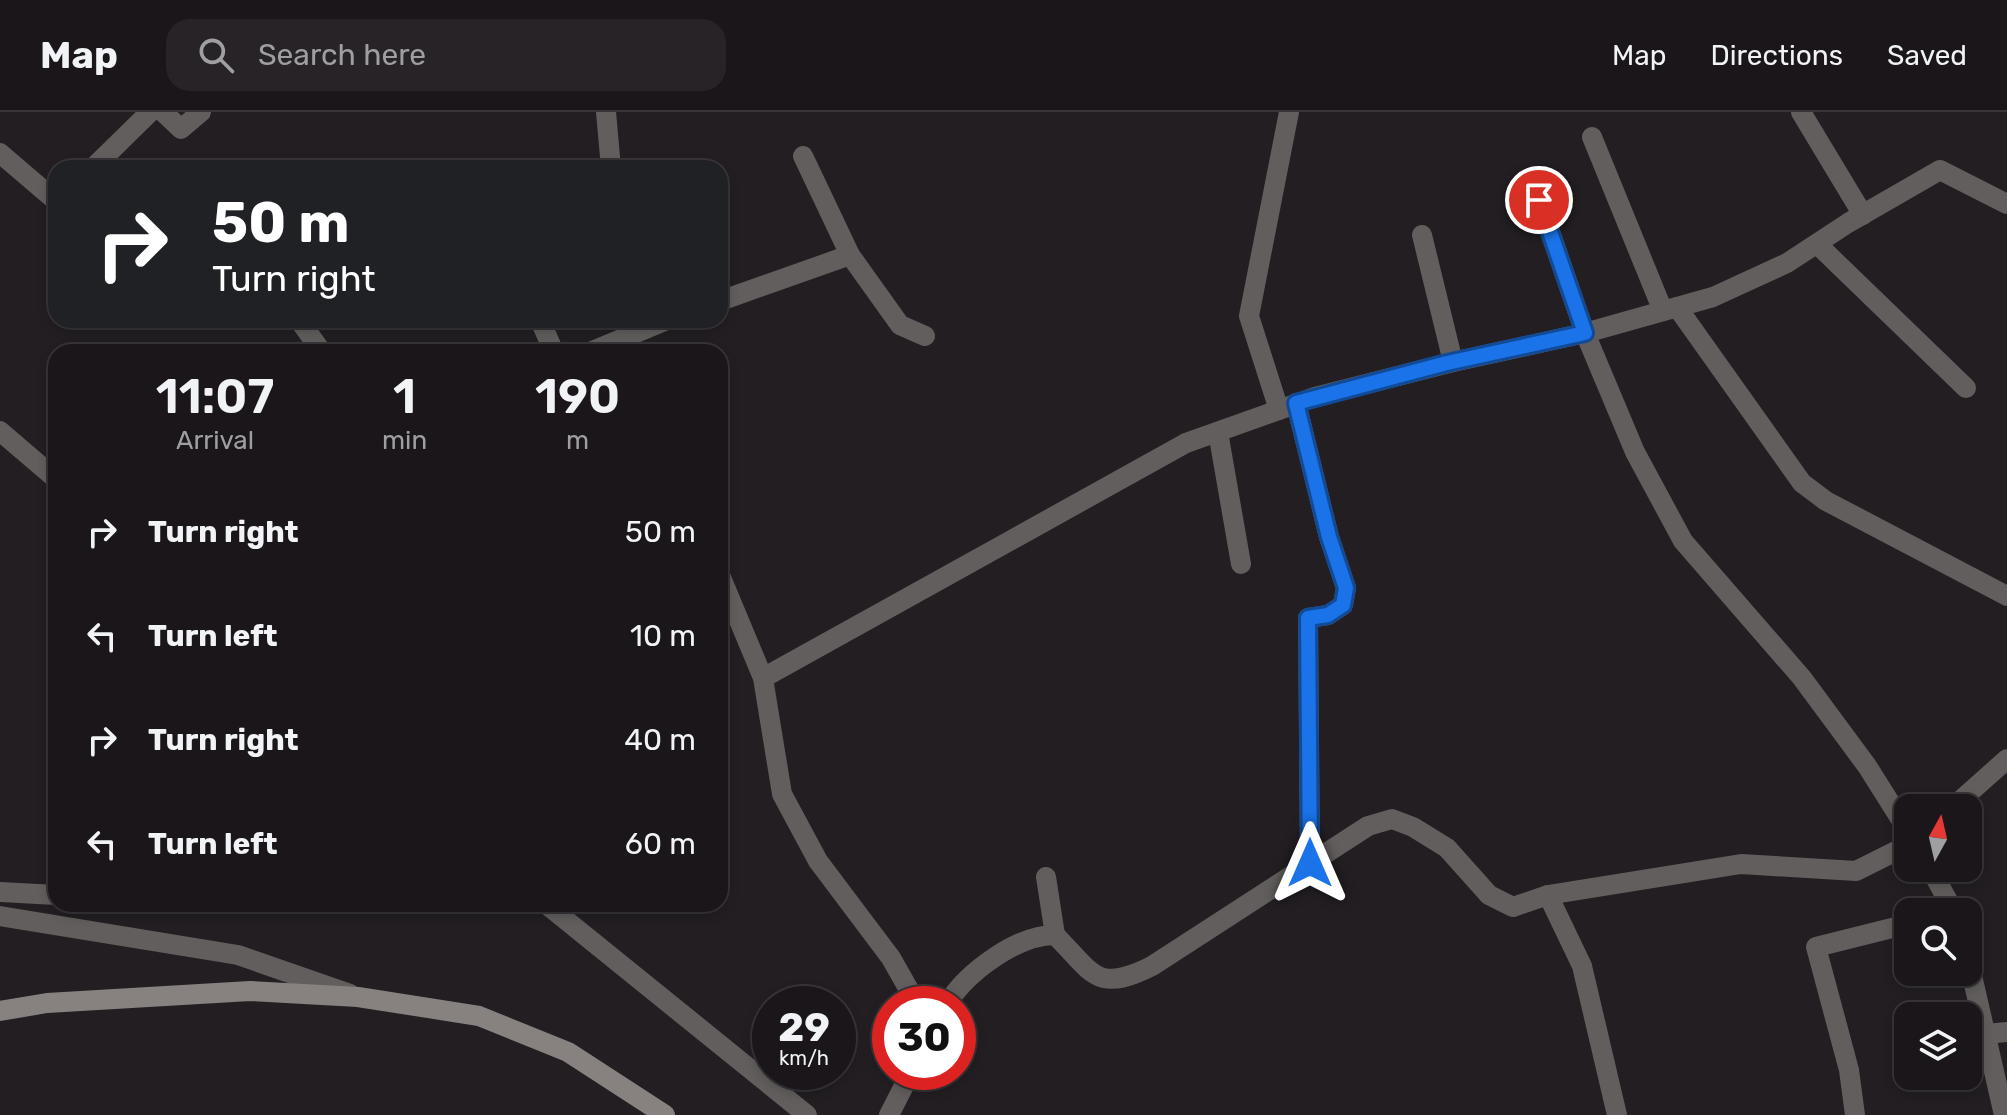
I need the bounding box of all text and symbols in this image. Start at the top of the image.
search box [166,19,726,91]
text: Map [40,32,118,78]
icon: search [194,33,238,77]
text: Search here [258,37,426,73]
text: Map [1612,39,1666,72]
text: Directions [1710,39,1843,72]
text: Saved [1887,39,1967,72]
pin [1505,166,1573,234]
icon: arrive [1517,178,1561,222]
text: 50 m [212,190,349,256]
icon: right [80,192,184,296]
text: Turn right [212,257,376,300]
text: 11:07 [156,368,274,425]
text: 1 [393,368,416,425]
text: 190 [535,368,620,425]
text: Arrival [176,425,254,456]
text: min [382,425,427,456]
text: m [566,425,589,456]
icon: right [80,510,124,554]
text: Turn right [148,514,299,550]
text: 50 m [625,514,696,550]
icon: left [80,614,124,658]
text: Turn left [148,618,278,654]
text: 10 m [630,618,696,654]
icon: right [80,718,124,762]
text: Turn right [148,722,299,758]
text: 40 m [624,722,696,758]
north arrow [1894,794,1982,882]
map controls [1894,794,1982,1090]
position arrow [1268,821,1352,905]
icon: left [80,822,124,866]
text: Turn left [148,826,278,862]
text: 60 m [625,826,696,862]
button: search [1894,898,1982,986]
speed limit sign: 30 [872,986,976,1090]
button: layers [1894,1002,1982,1090]
text: 29 [778,1004,830,1051]
text: km/h [779,1046,829,1070]

